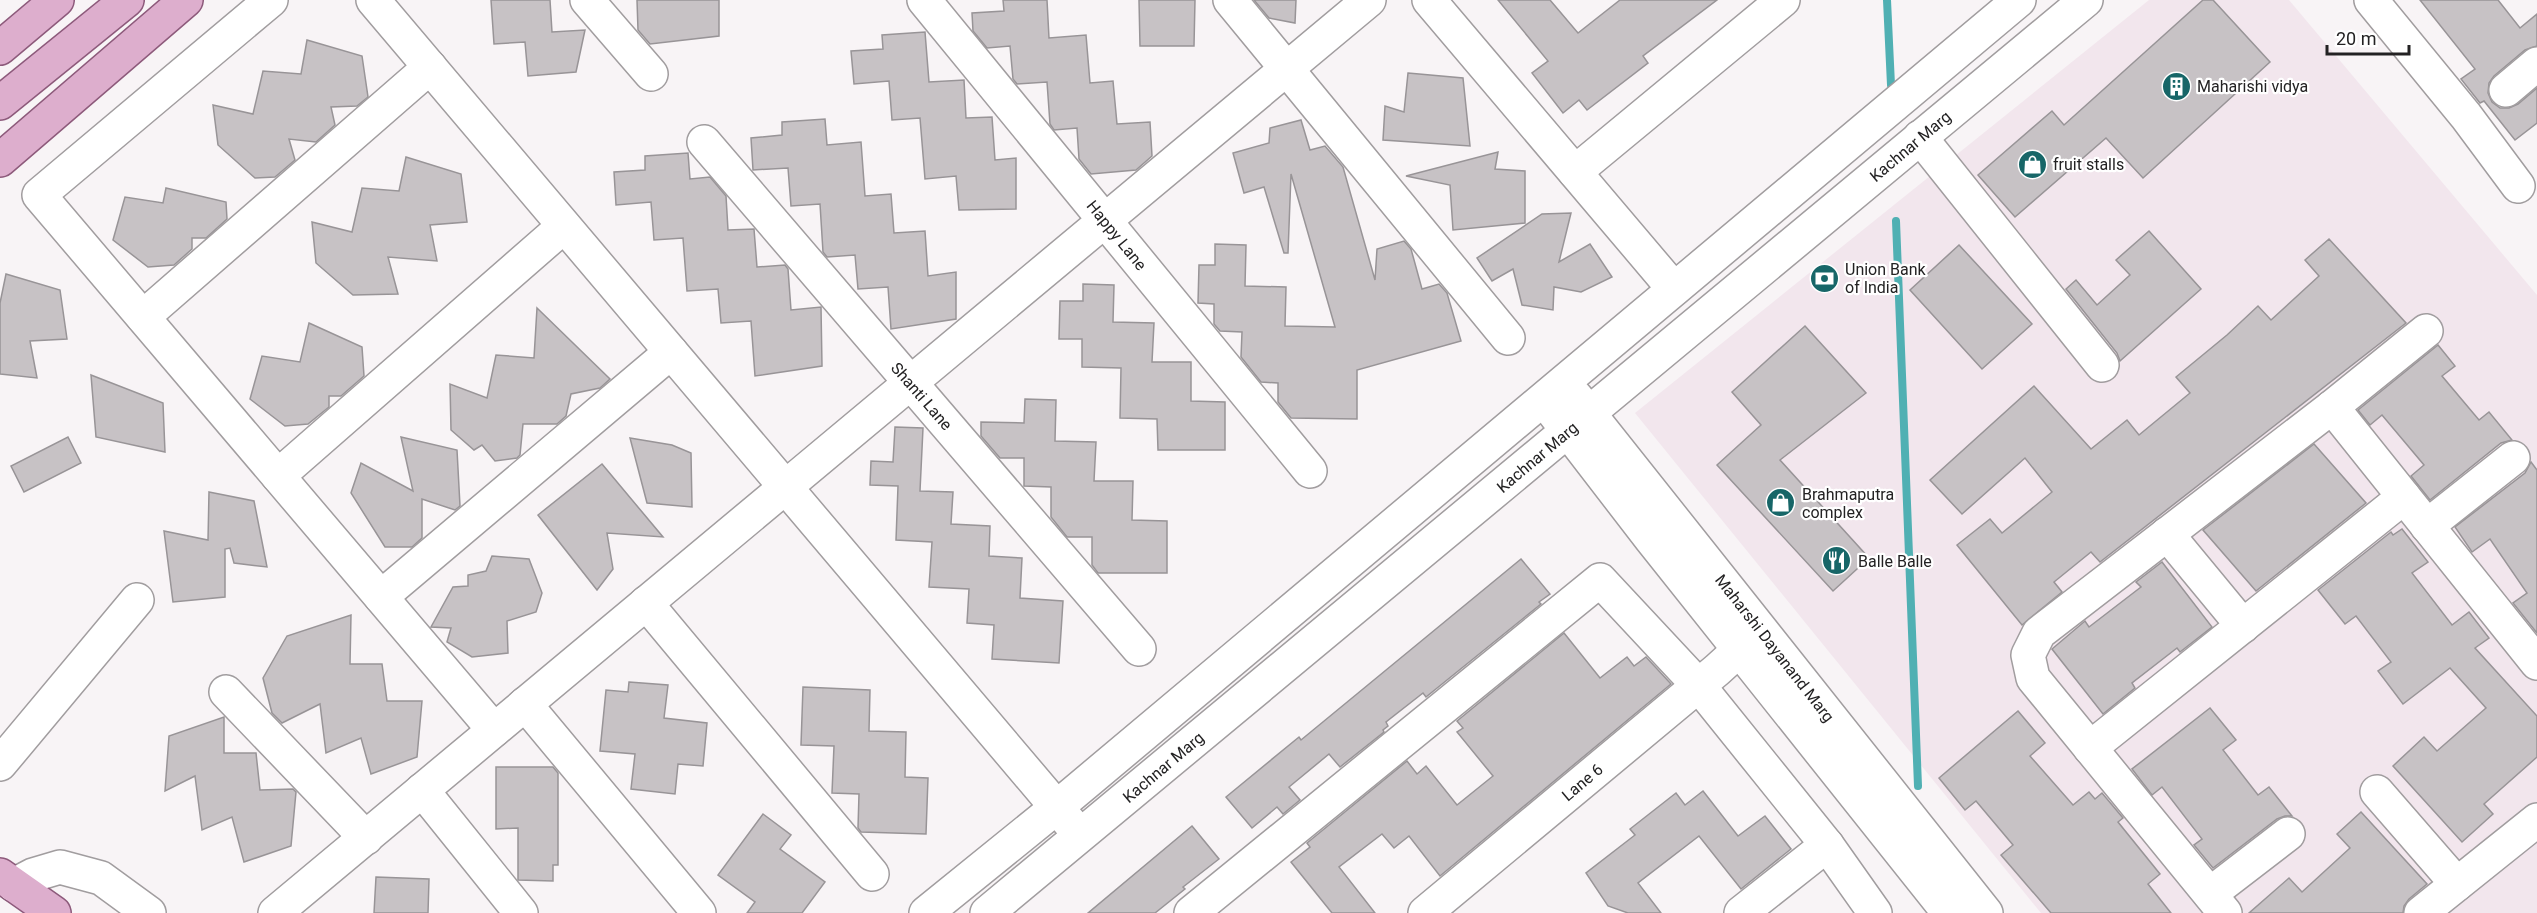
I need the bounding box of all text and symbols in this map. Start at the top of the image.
scale bar [2327,18,2410,56]
text: 20 m [2336,28,2376,49]
building icon: Maharishi vidya [2160,70,2192,102]
place label: Maharishi vidya [2197,77,2308,96]
street label: Kachnar Marg [1866,107,1955,186]
shop icon: fruit stalls [2016,148,2048,180]
place label: fruit stalls [2053,155,2124,174]
street label: Happy Lane [1083,197,1150,274]
place label: Union Bank of India [1845,260,1927,297]
bank icon: Union Bank of India [1808,262,1840,294]
street label: Shanti Lane [887,359,956,434]
street label: Kachnar Marg [1493,418,1582,497]
place label: Brahmaputra complex [1802,485,1894,522]
shop icon: Brahmaputra complex [1765,487,1797,519]
restaurant icon: Balle Balle [1821,545,1853,577]
place label: Balle Balle [1858,552,1932,571]
street label: Maharshi Dayanand Marg [1711,571,1838,726]
street label: Kachnar Marg [1119,728,1208,807]
street label: Lane 6 [1558,760,1607,805]

